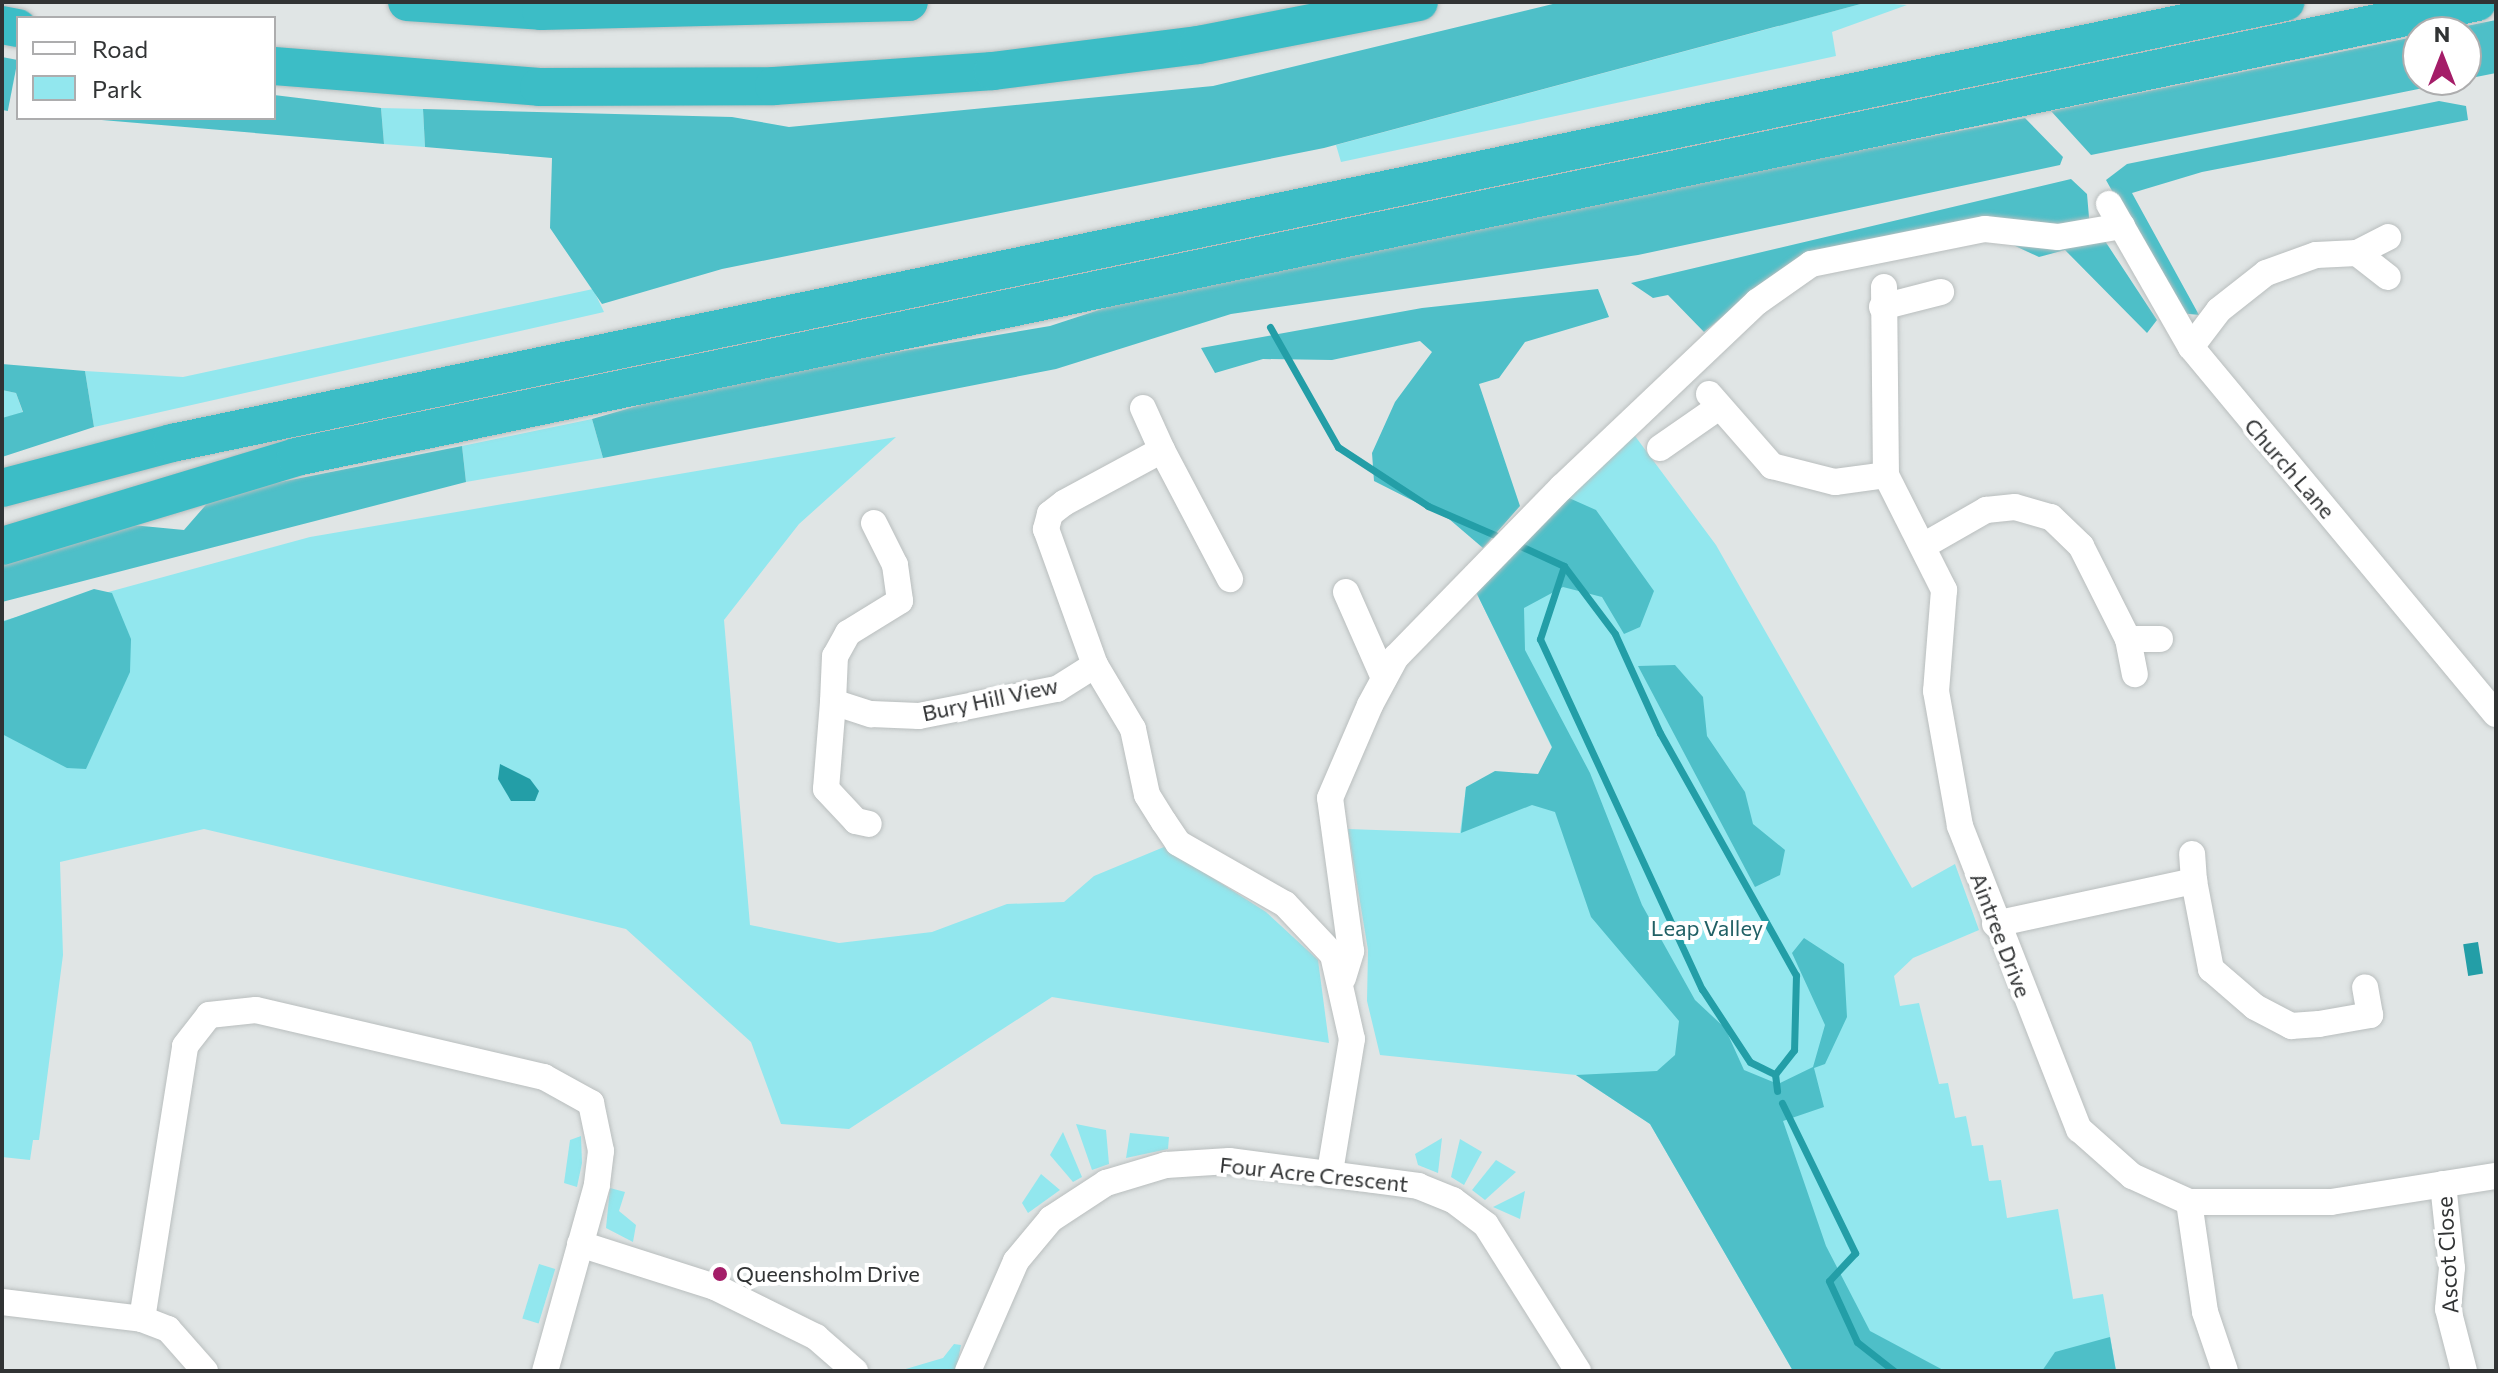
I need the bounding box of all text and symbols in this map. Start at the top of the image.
legend [16,16,276,120]
north arrow [2402,16,2482,96]
text: N [2434,20,2450,47]
text: Road [92,34,148,63]
text: Park [92,74,142,103]
street label: Church Lane [2239,412,2341,524]
street label: Bury Hill View [920,672,1060,726]
street label: Aintree Drive [1965,869,2037,1001]
park label: Leap Valley [1651,915,1763,941]
street label: Four Acre Crescent [1218,1151,1410,1197]
street label: Ascot Close [2431,1196,2463,1314]
place label: Queensholm Drive [736,1261,920,1287]
marker: Queensholm Drive [711,1265,729,1283]

